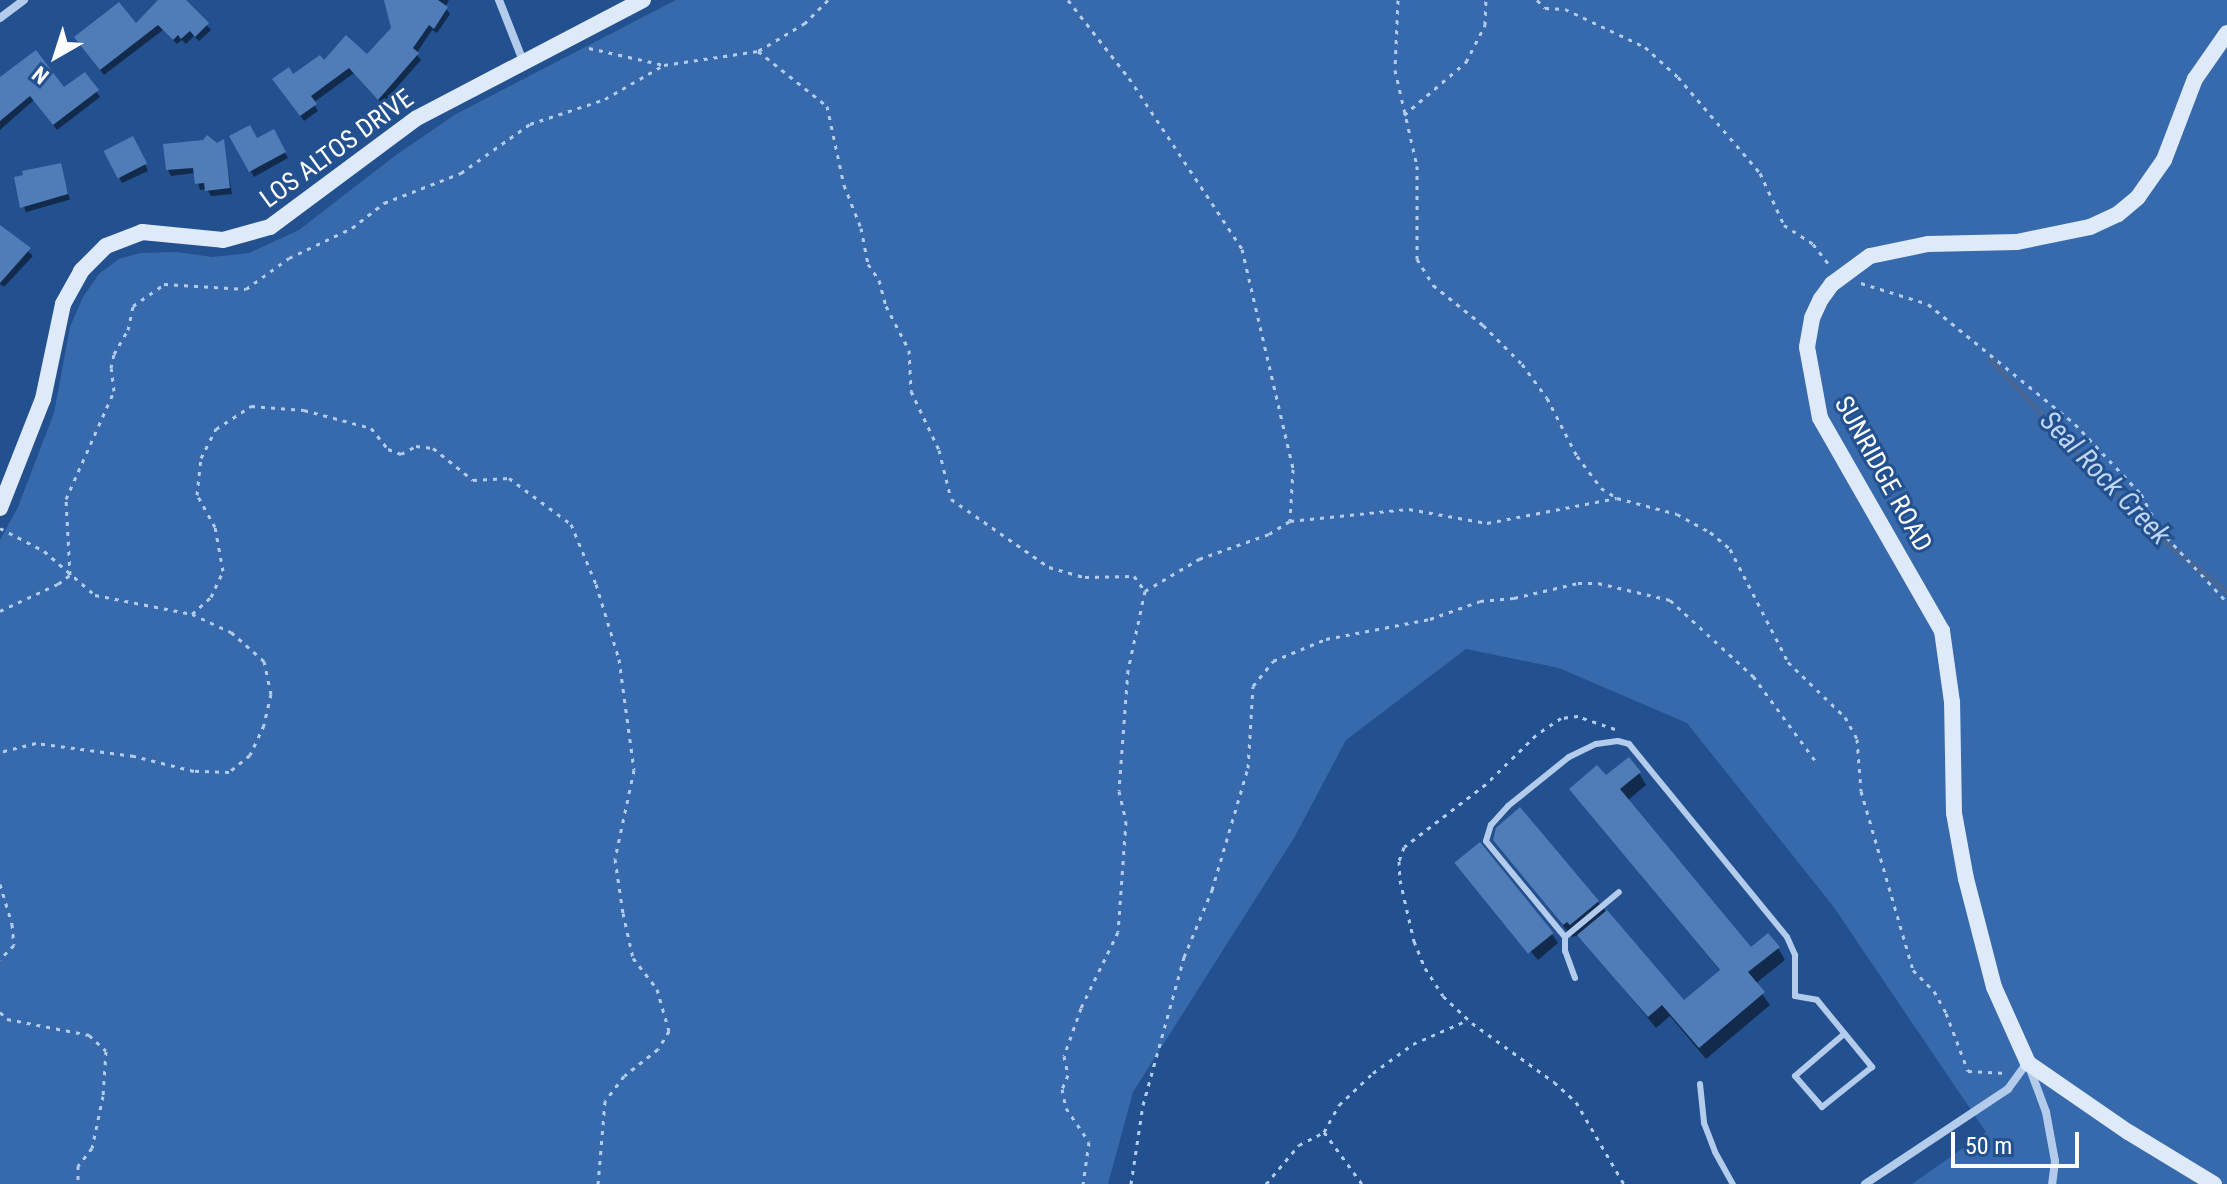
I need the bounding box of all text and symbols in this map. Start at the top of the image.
north arrow [16,16,96,96]
text: N [27,61,54,89]
street label: LOS ALTOS DRIVE [254,83,420,215]
street label: SUNRIDGE ROAD [1828,391,1938,557]
water label: Seal Rock Creek [2033,404,2177,552]
scale bar [1955,1116,2083,1166]
text: 50 m [1965,1132,2012,1160]

